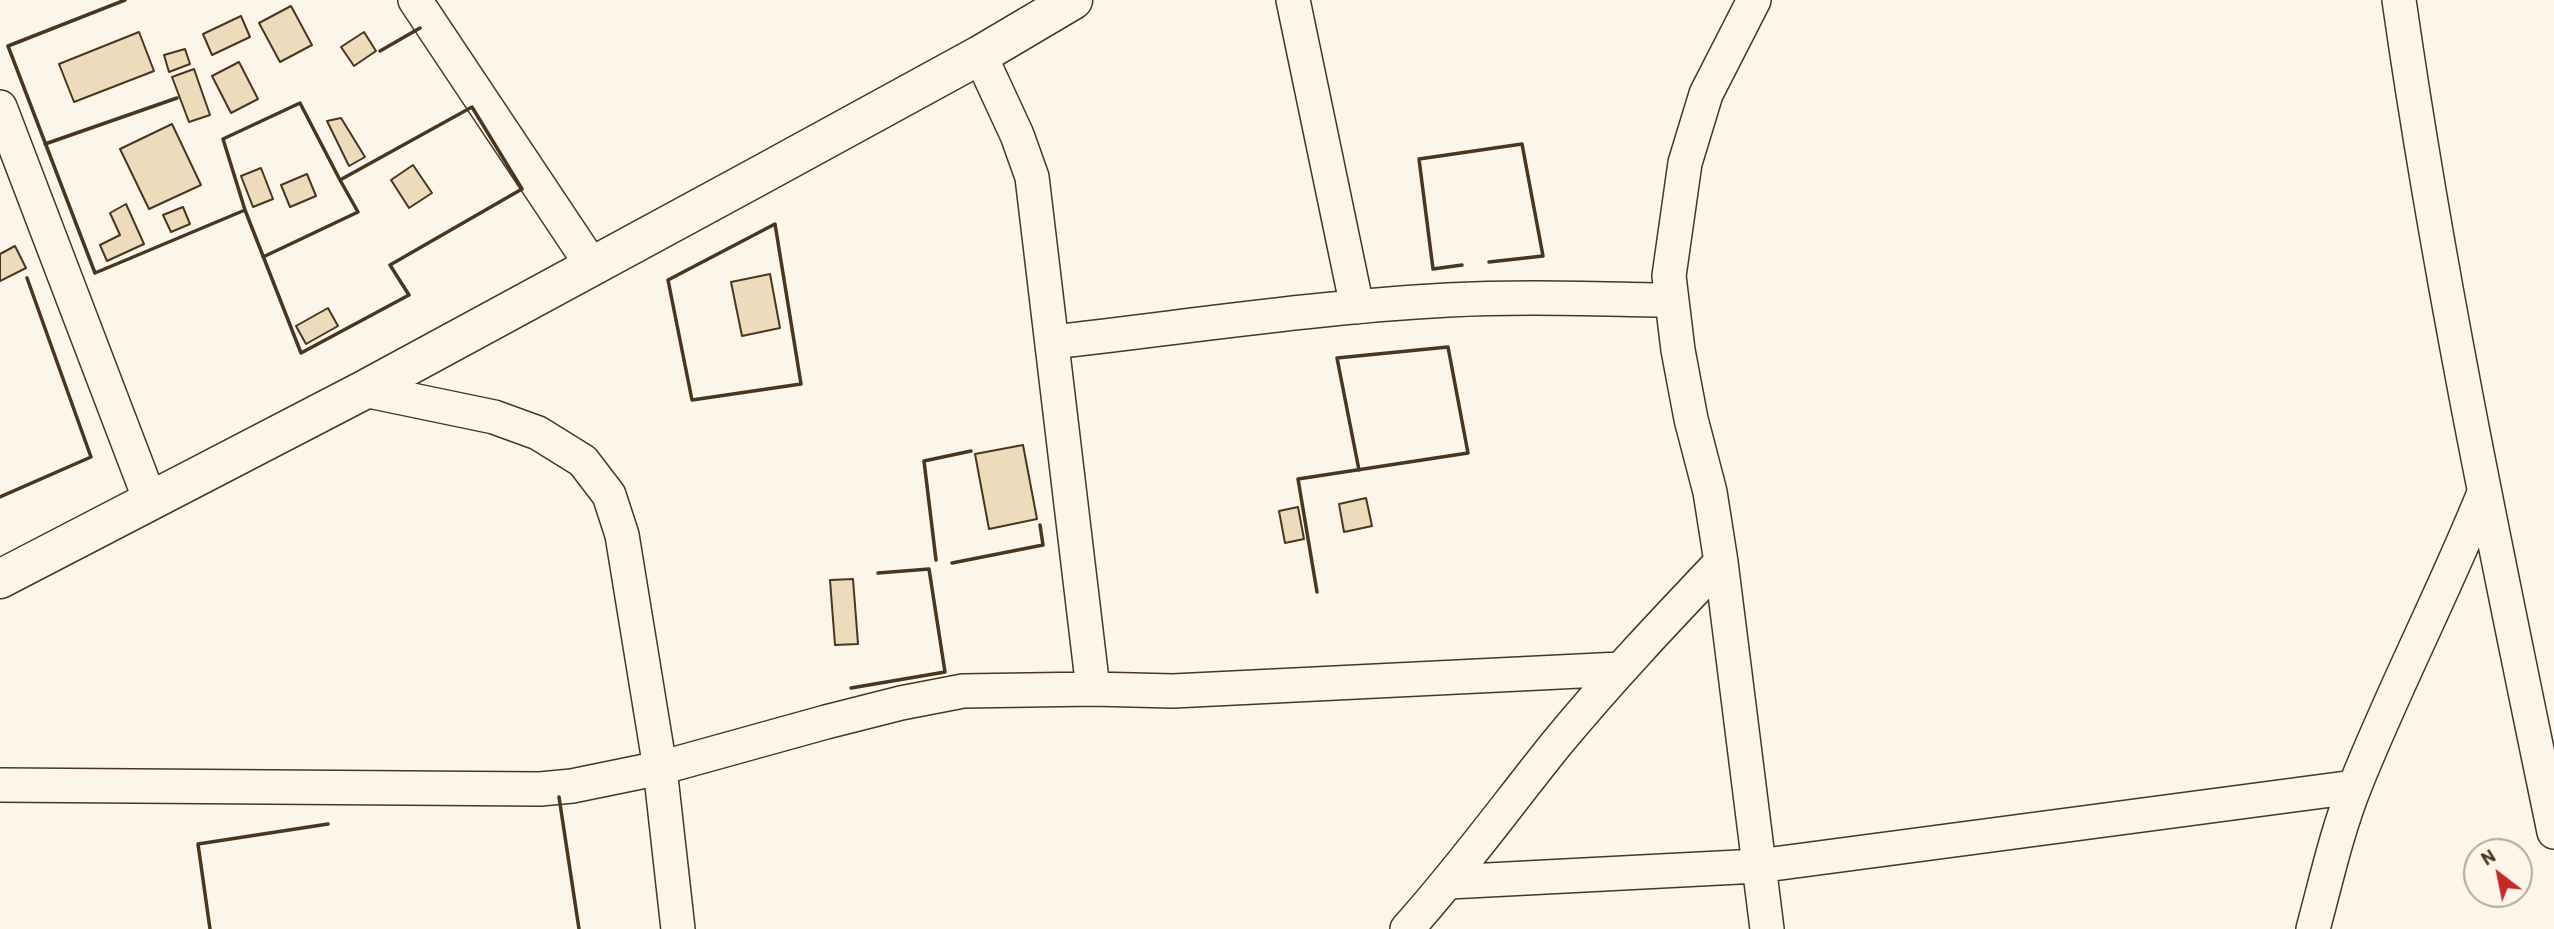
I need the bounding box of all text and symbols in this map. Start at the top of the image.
north arrow [2463,838,2533,908]
text: N [2476,843,2499,870]

